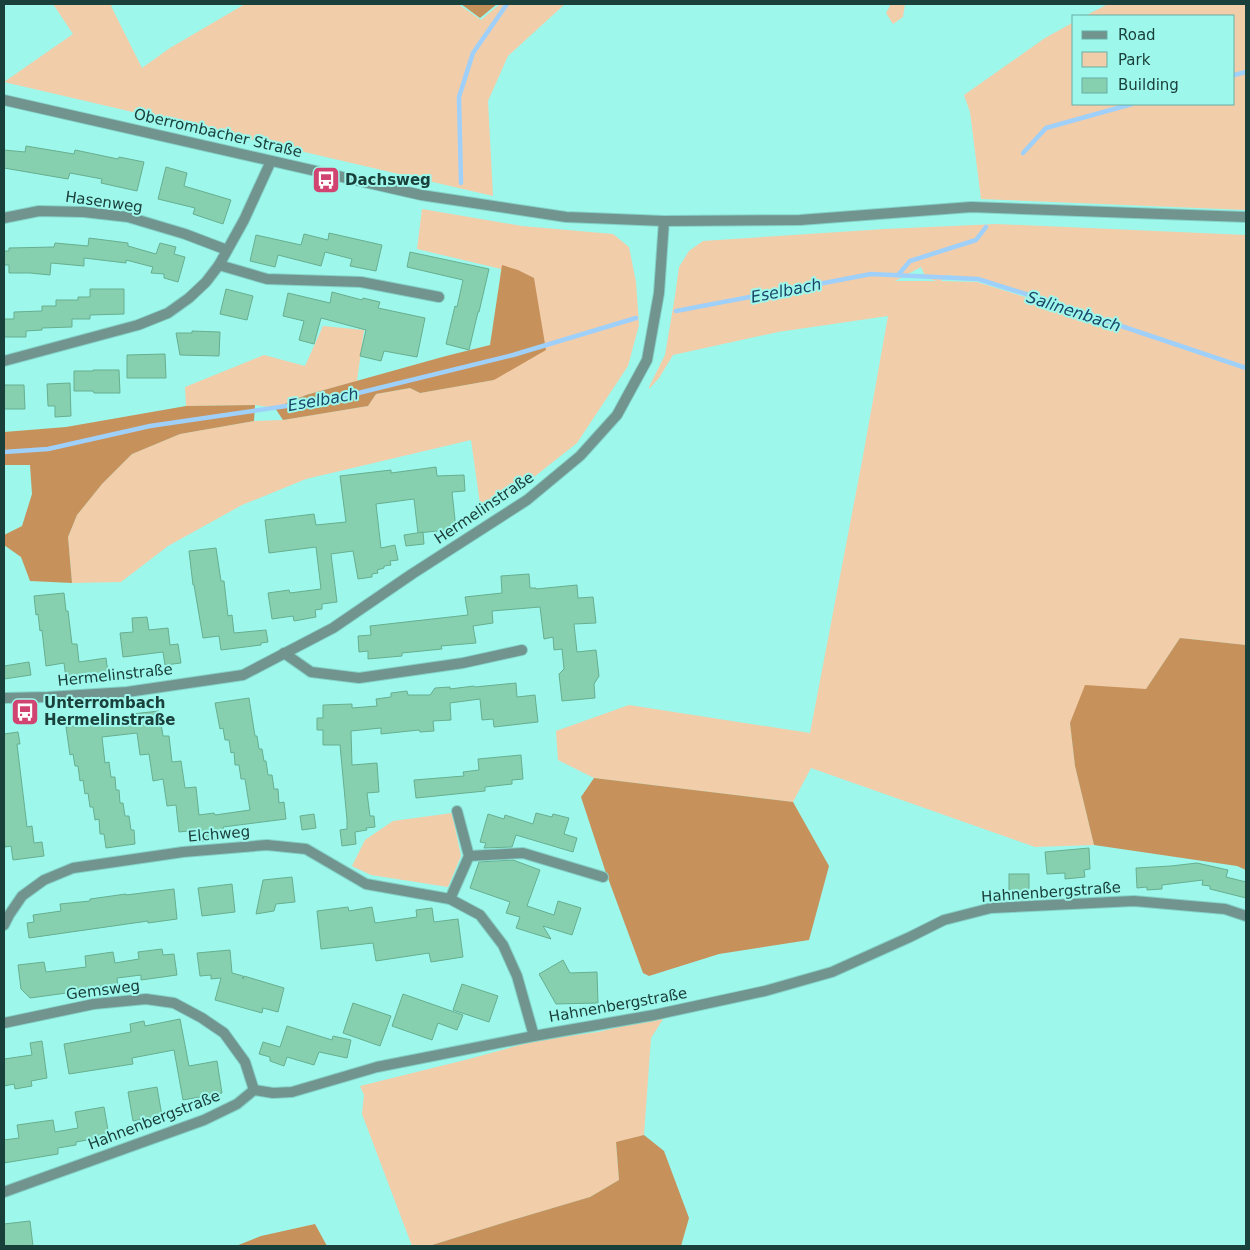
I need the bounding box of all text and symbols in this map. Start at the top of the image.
legend [1072,15,1235,105]
text: Road [1118,26,1156,44]
text: Park [1118,51,1151,69]
text: Building [1118,76,1179,94]
street label: Oberrombacher Straße [132,105,304,161]
bus stop icon: Dachsweg [311,165,341,195]
place label: Dachsweg [345,171,431,189]
street label: Hasenweg [64,188,144,216]
water label: Eselbach [749,274,823,307]
water label: Salinenbach [1024,287,1123,336]
water label: Eselbach [286,384,360,415]
street label: Hermelinstraße [431,468,537,548]
street label: Hermelinstraße [56,660,174,690]
place label: Unterrombach Hermelinstraße [44,694,175,729]
bus stop icon: Unterrombach Hermelinstraße [10,697,40,727]
street label: Elchweg [187,822,251,846]
street label: Hahnenbergstraße [980,878,1122,906]
street label: Gemsweg [65,977,141,1003]
street label: Hahnenbergstraße [547,984,689,1026]
street label: Hahnenbergstraße [85,1086,223,1154]

